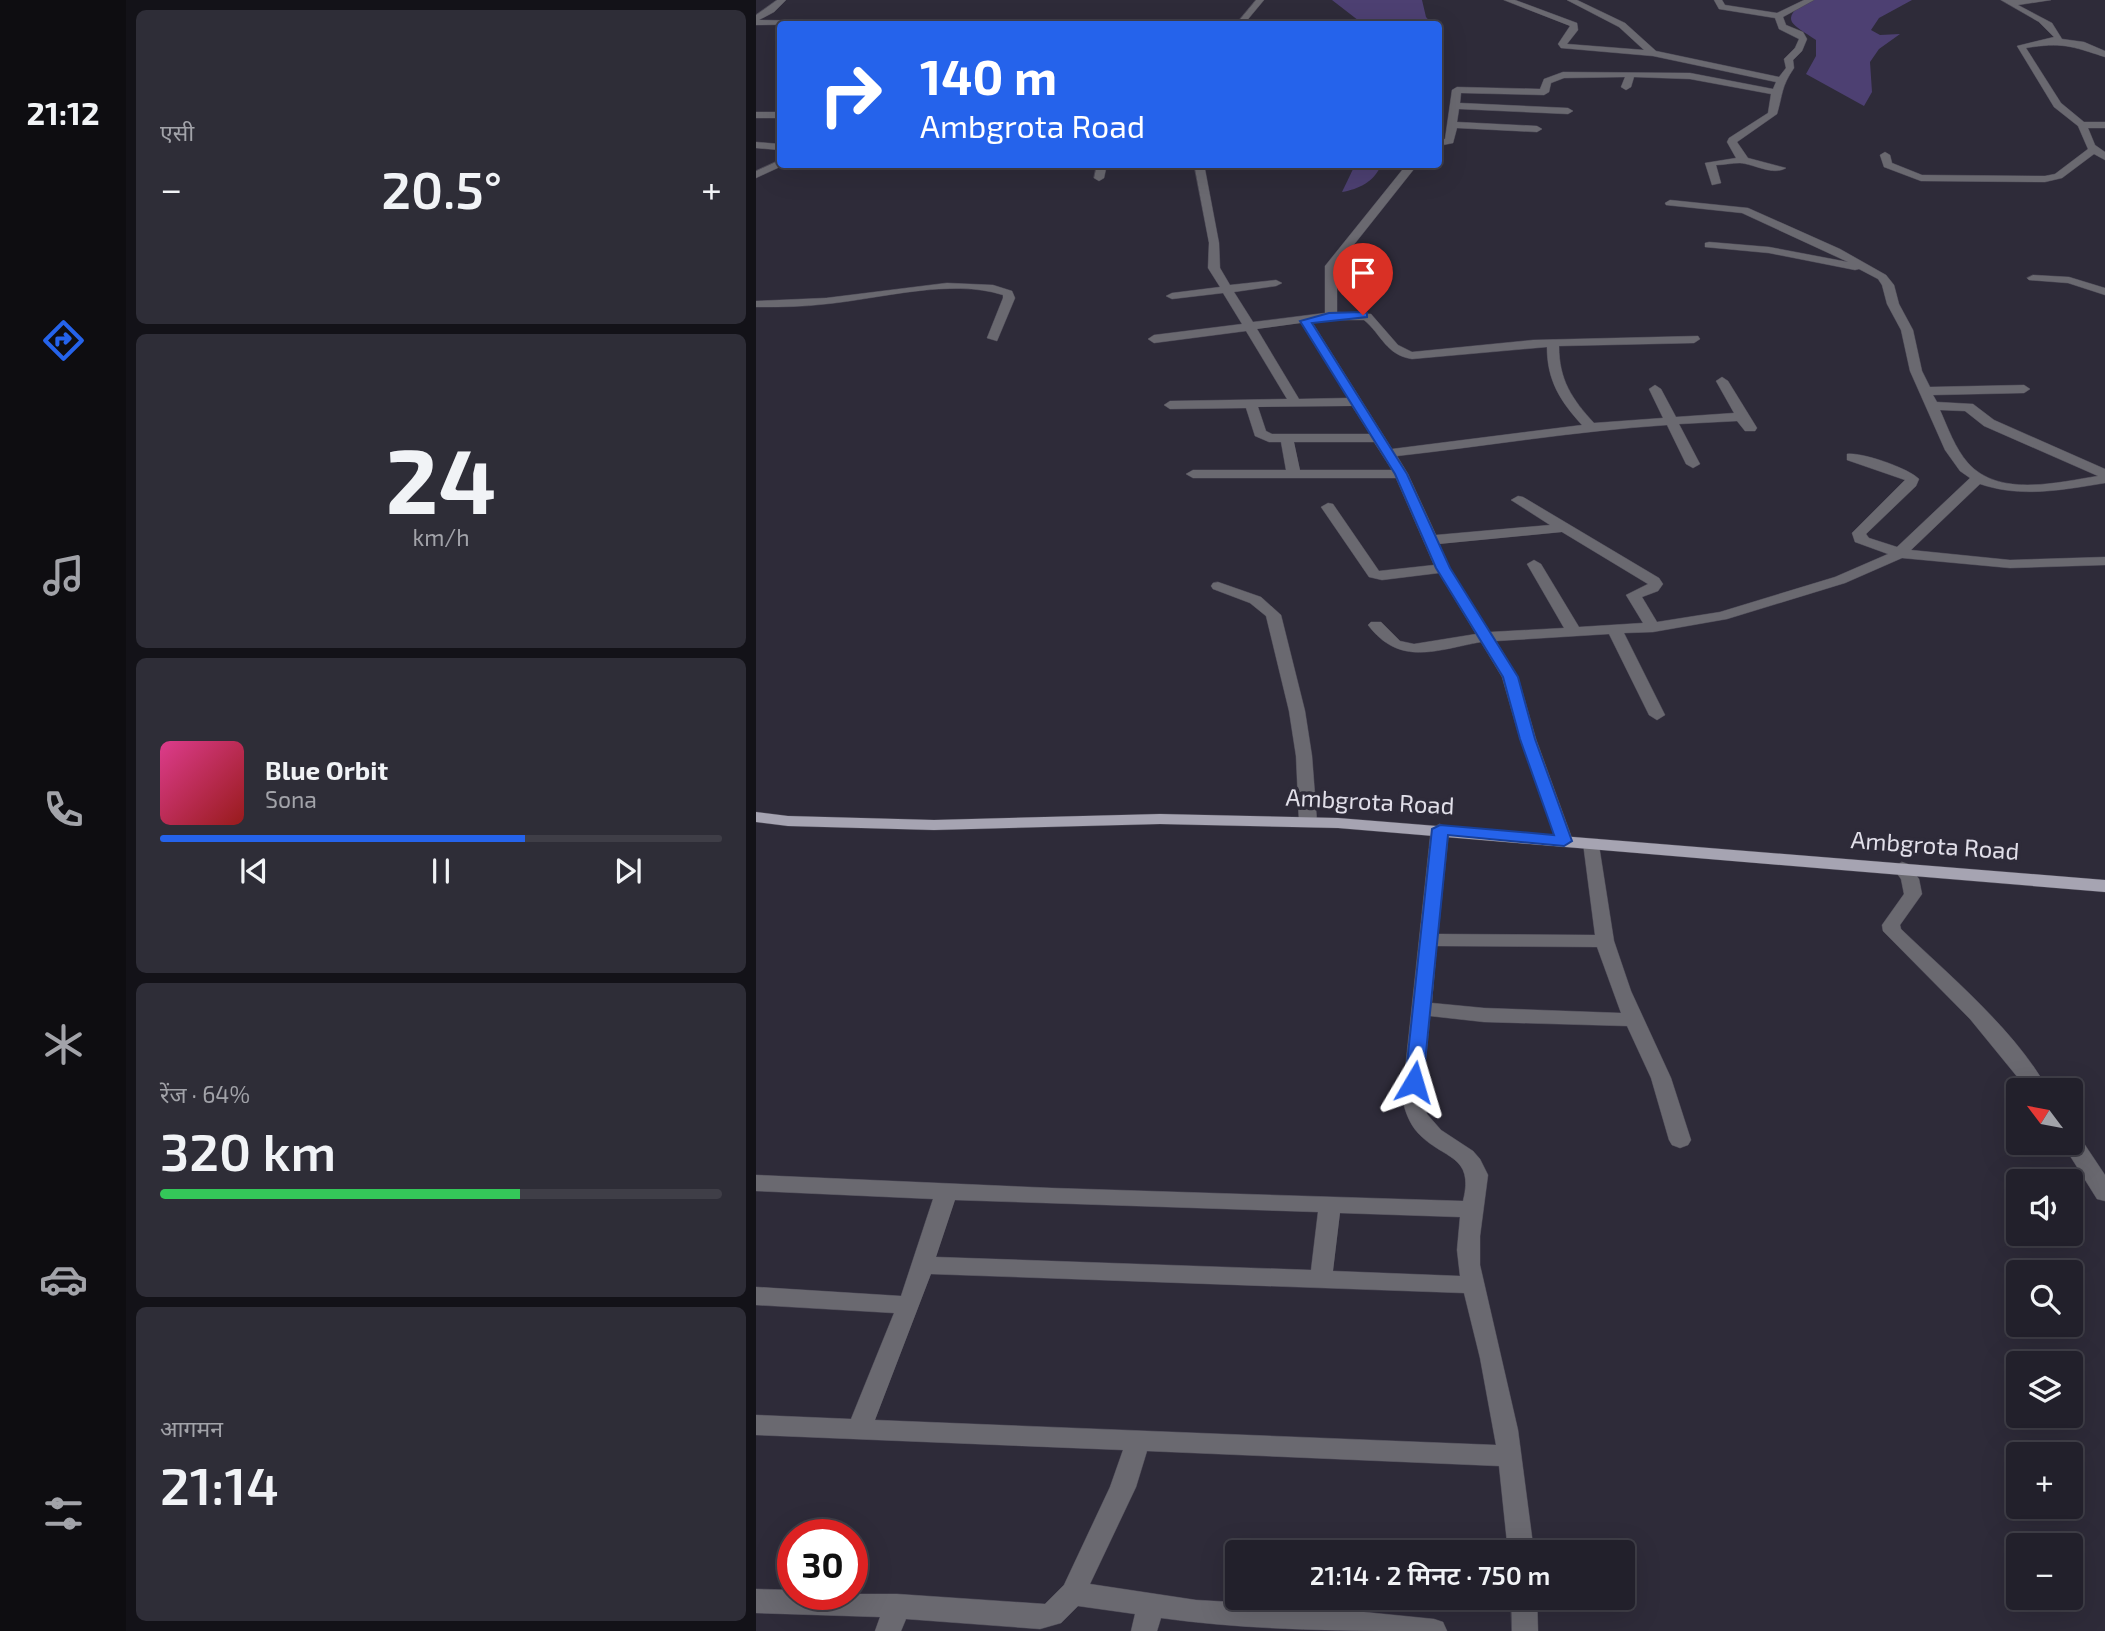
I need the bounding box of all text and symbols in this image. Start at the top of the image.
text: 140 m [920,46,1057,105]
icon: right [805,49,896,140]
text: 21:12 [26,93,100,131]
text: Ambgrota Road [920,106,1145,144]
text: एसी [160,118,194,146]
text: 20.5° [381,157,502,219]
text: − [160,165,182,211]
text: + [701,165,722,211]
pin [1333,243,1393,315]
icon: arrive [1344,254,1382,292]
icon: directions [39,316,88,365]
text: 24 [386,423,496,532]
text: km/h [412,523,470,551]
icon: music [39,551,88,600]
text: Blue Orbit [265,754,388,785]
street label: Ambgrota Road [1285,782,1455,819]
icon: phone [39,785,88,834]
text: Sona [265,785,317,813]
street label: Ambgrota Road [1850,824,2020,865]
icon: previous [235,852,273,890]
icon: pause [422,852,460,890]
icon: next [609,852,647,890]
icon: climate [39,1020,88,1069]
position arrow [1377,1045,1451,1119]
north arrow [2006,1078,2082,1155]
map controls [2006,1078,2083,1610]
text: रेंज · 64% [160,1080,250,1108]
text: 320 km [160,1119,336,1181]
button: sound [2006,1169,2083,1246]
icon: car [39,1255,88,1304]
button: search [2006,1260,2083,1337]
button: layers [2006,1351,2083,1428]
text: आगमन [160,1414,223,1442]
button: + [2006,1442,2083,1519]
text: 21:14 [160,1453,279,1515]
icon: filters [39,1489,88,1538]
speed limit sign: 30 [777,1519,868,1610]
button: − [2006,1533,2083,1610]
text: 21:14 · 2 मिनट · 750 m [1310,1559,1550,1590]

